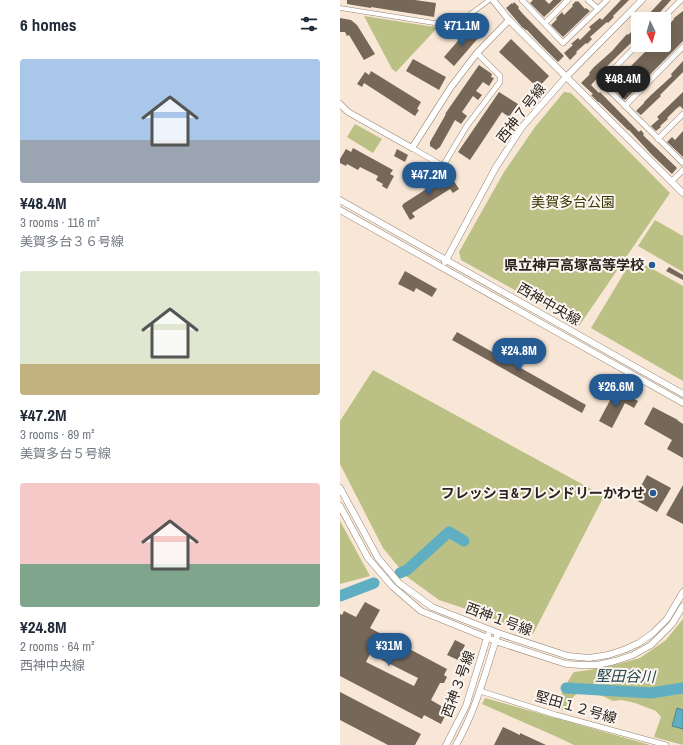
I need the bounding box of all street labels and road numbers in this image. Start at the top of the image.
street label: 西神７号線 [492,80,550,146]
street label: 西神中央線 [514,279,584,329]
street label: 西神１号線 [463,599,535,639]
street label: 西神３号線 [438,648,478,720]
street label: 堅田１２号線 [533,687,619,727]

